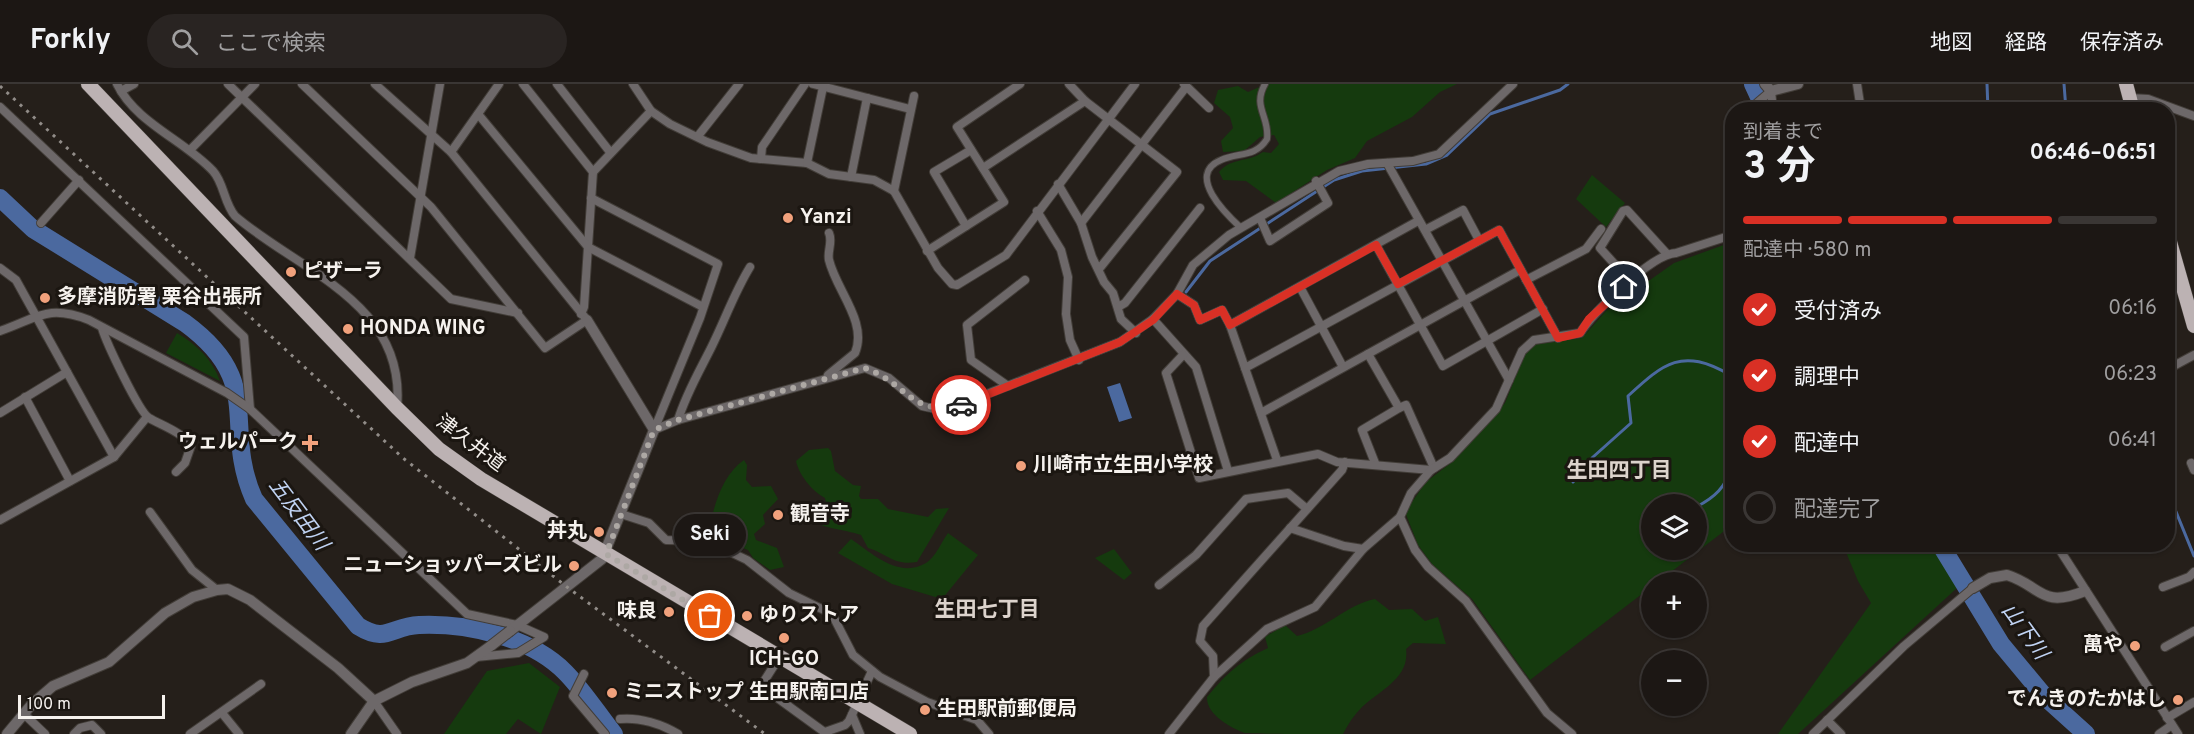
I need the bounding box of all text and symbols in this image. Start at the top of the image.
search box [147,14,567,68]
text: Forkly [30,23,111,59]
icon: search [168,25,201,58]
text: 地図 [1930,30,1972,57]
text: 経路 [2005,30,2047,57]
text: 保存済み [2080,30,2164,57]
text: ここで検索 [216,31,326,58]
text: 到着まで [1743,120,1823,146]
text: 06:46–06:51 [2029,140,2157,167]
text: 3 分 [1743,144,1815,193]
place label: Yanzi [800,205,852,231]
marker: Yanzi [781,211,795,225]
text: 配達中 · 580 m [1743,238,1871,264]
place label: ピザーラ [303,259,383,285]
pin [1598,261,1649,312]
marker: ピザーラ [284,265,298,279]
icon: home [1607,270,1640,303]
place label: 多摩消防署 栗谷出張所 [57,285,262,311]
marker: 多摩消防署 栗谷出張所 [38,291,52,305]
icon: check [1743,293,1776,326]
text: 06:16 [2108,296,2157,322]
text: 受付済み [1794,299,1882,326]
place label: HONDA WING [360,316,486,342]
marker: HONDA WING [341,322,355,336]
icon: check [1743,359,1776,392]
text: 06:23 [2103,362,2157,388]
text: 調理中 [1794,365,1860,392]
courier [931,375,991,435]
icon: car [945,389,978,422]
street label: 津久井道 [430,410,510,478]
icon: check [1743,425,1776,458]
text: 06:41 [2108,428,2157,454]
place label: ウェルパーク [178,430,298,456]
text: 配達中 [1794,431,1860,458]
marker: ウェルパーク [303,436,317,450]
place label: 川崎市立生田小学校 [1033,453,1213,479]
district label: 生田四丁目 [1567,458,1672,485]
marker: 川崎市立生田小学校 [1014,459,1028,473]
water label: 五反田川 [262,473,335,558]
map controls [1641,494,1707,716]
button: layers [1641,494,1707,560]
text: 配達完了 [1794,497,1882,524]
place label: 観音寺 [790,502,850,528]
marker: 観音寺 [771,508,785,522]
callout: Seki [674,514,746,556]
place label: 丼丸 [547,519,587,545]
text: Seki [690,522,730,548]
marker: 丼丸 [592,525,606,539]
place label: ニューショッパーズビル [343,553,562,579]
marker: ニューショッパーズビル [567,559,581,573]
button: + [1641,572,1707,638]
pin [684,590,735,641]
district label: 生田七丁目 [935,597,1040,624]
place label: 味良 [617,599,657,625]
icon: bag [693,599,726,632]
water label: 山下川 [1995,599,2055,667]
place label: ゆりストア [759,603,859,629]
marker: 味良 [662,605,676,619]
marker: ゆりストア [740,609,754,623]
marker: ICH-GO [777,631,791,645]
place label: 萬や [2083,633,2123,659]
marker: 萬や [2128,639,2142,653]
place label: ICH-GO [749,647,819,673]
button: − [1641,650,1707,716]
place label: ミニストップ 生田駅南口店 [624,680,869,706]
marker: ミニストップ 生田駅南口店 [605,686,619,700]
place label: でんきのたかはし [2007,687,2166,713]
scale bar [18,692,165,720]
marker: でんきのたかはし [2171,693,2185,707]
text: 100 m [27,695,71,715]
place label: 生田駅前郵便局 [937,697,1077,723]
marker: 生田駅前郵便局 [918,703,932,717]

